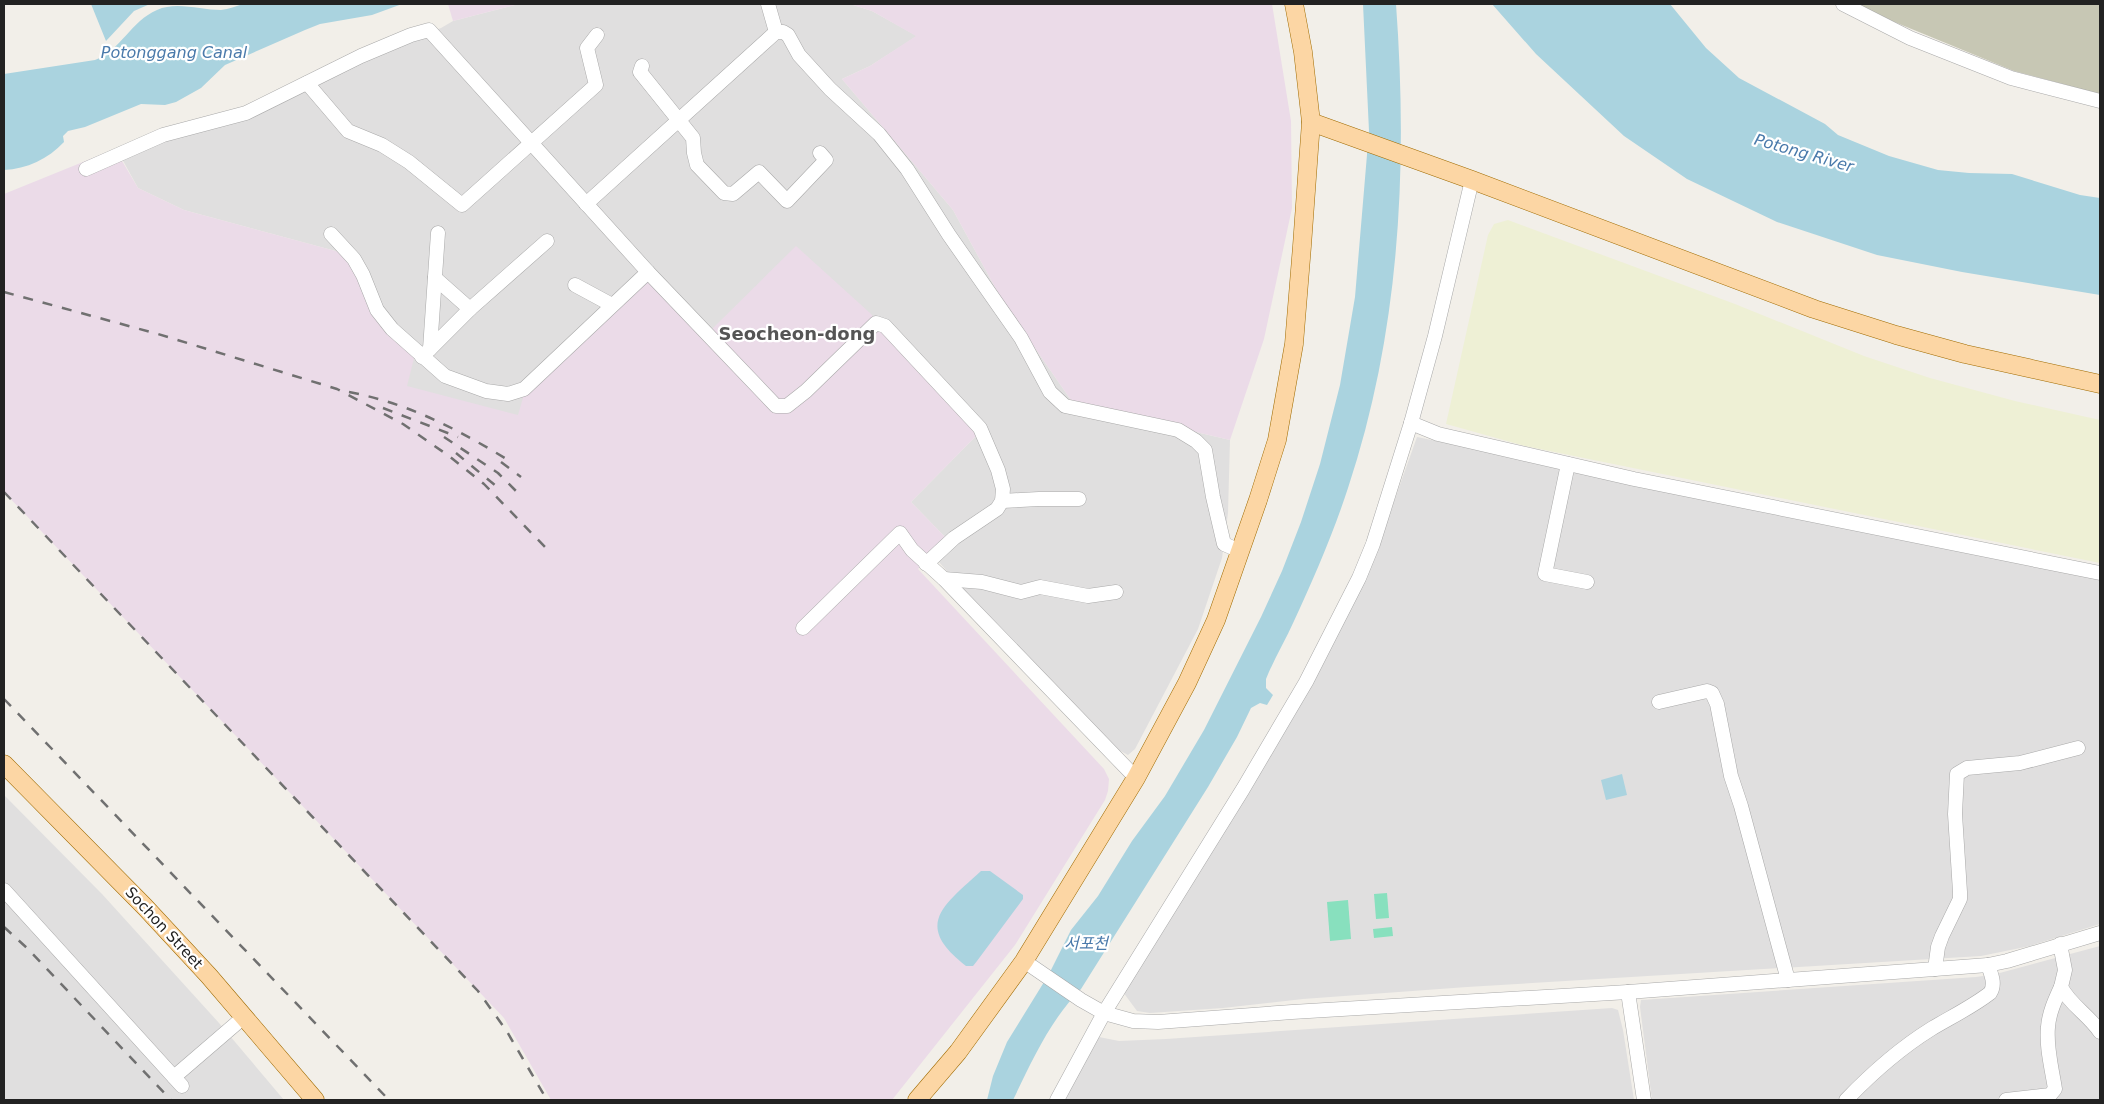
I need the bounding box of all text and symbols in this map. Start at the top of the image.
water label: Potonggang Canal [101,43,248,62]
water label: Potong River [1752,130,1857,177]
district label: Seocheon-dong [719,323,875,344]
street label: Sochon Street [121,883,207,973]
water label: 서포천 [1064,934,1110,953]

